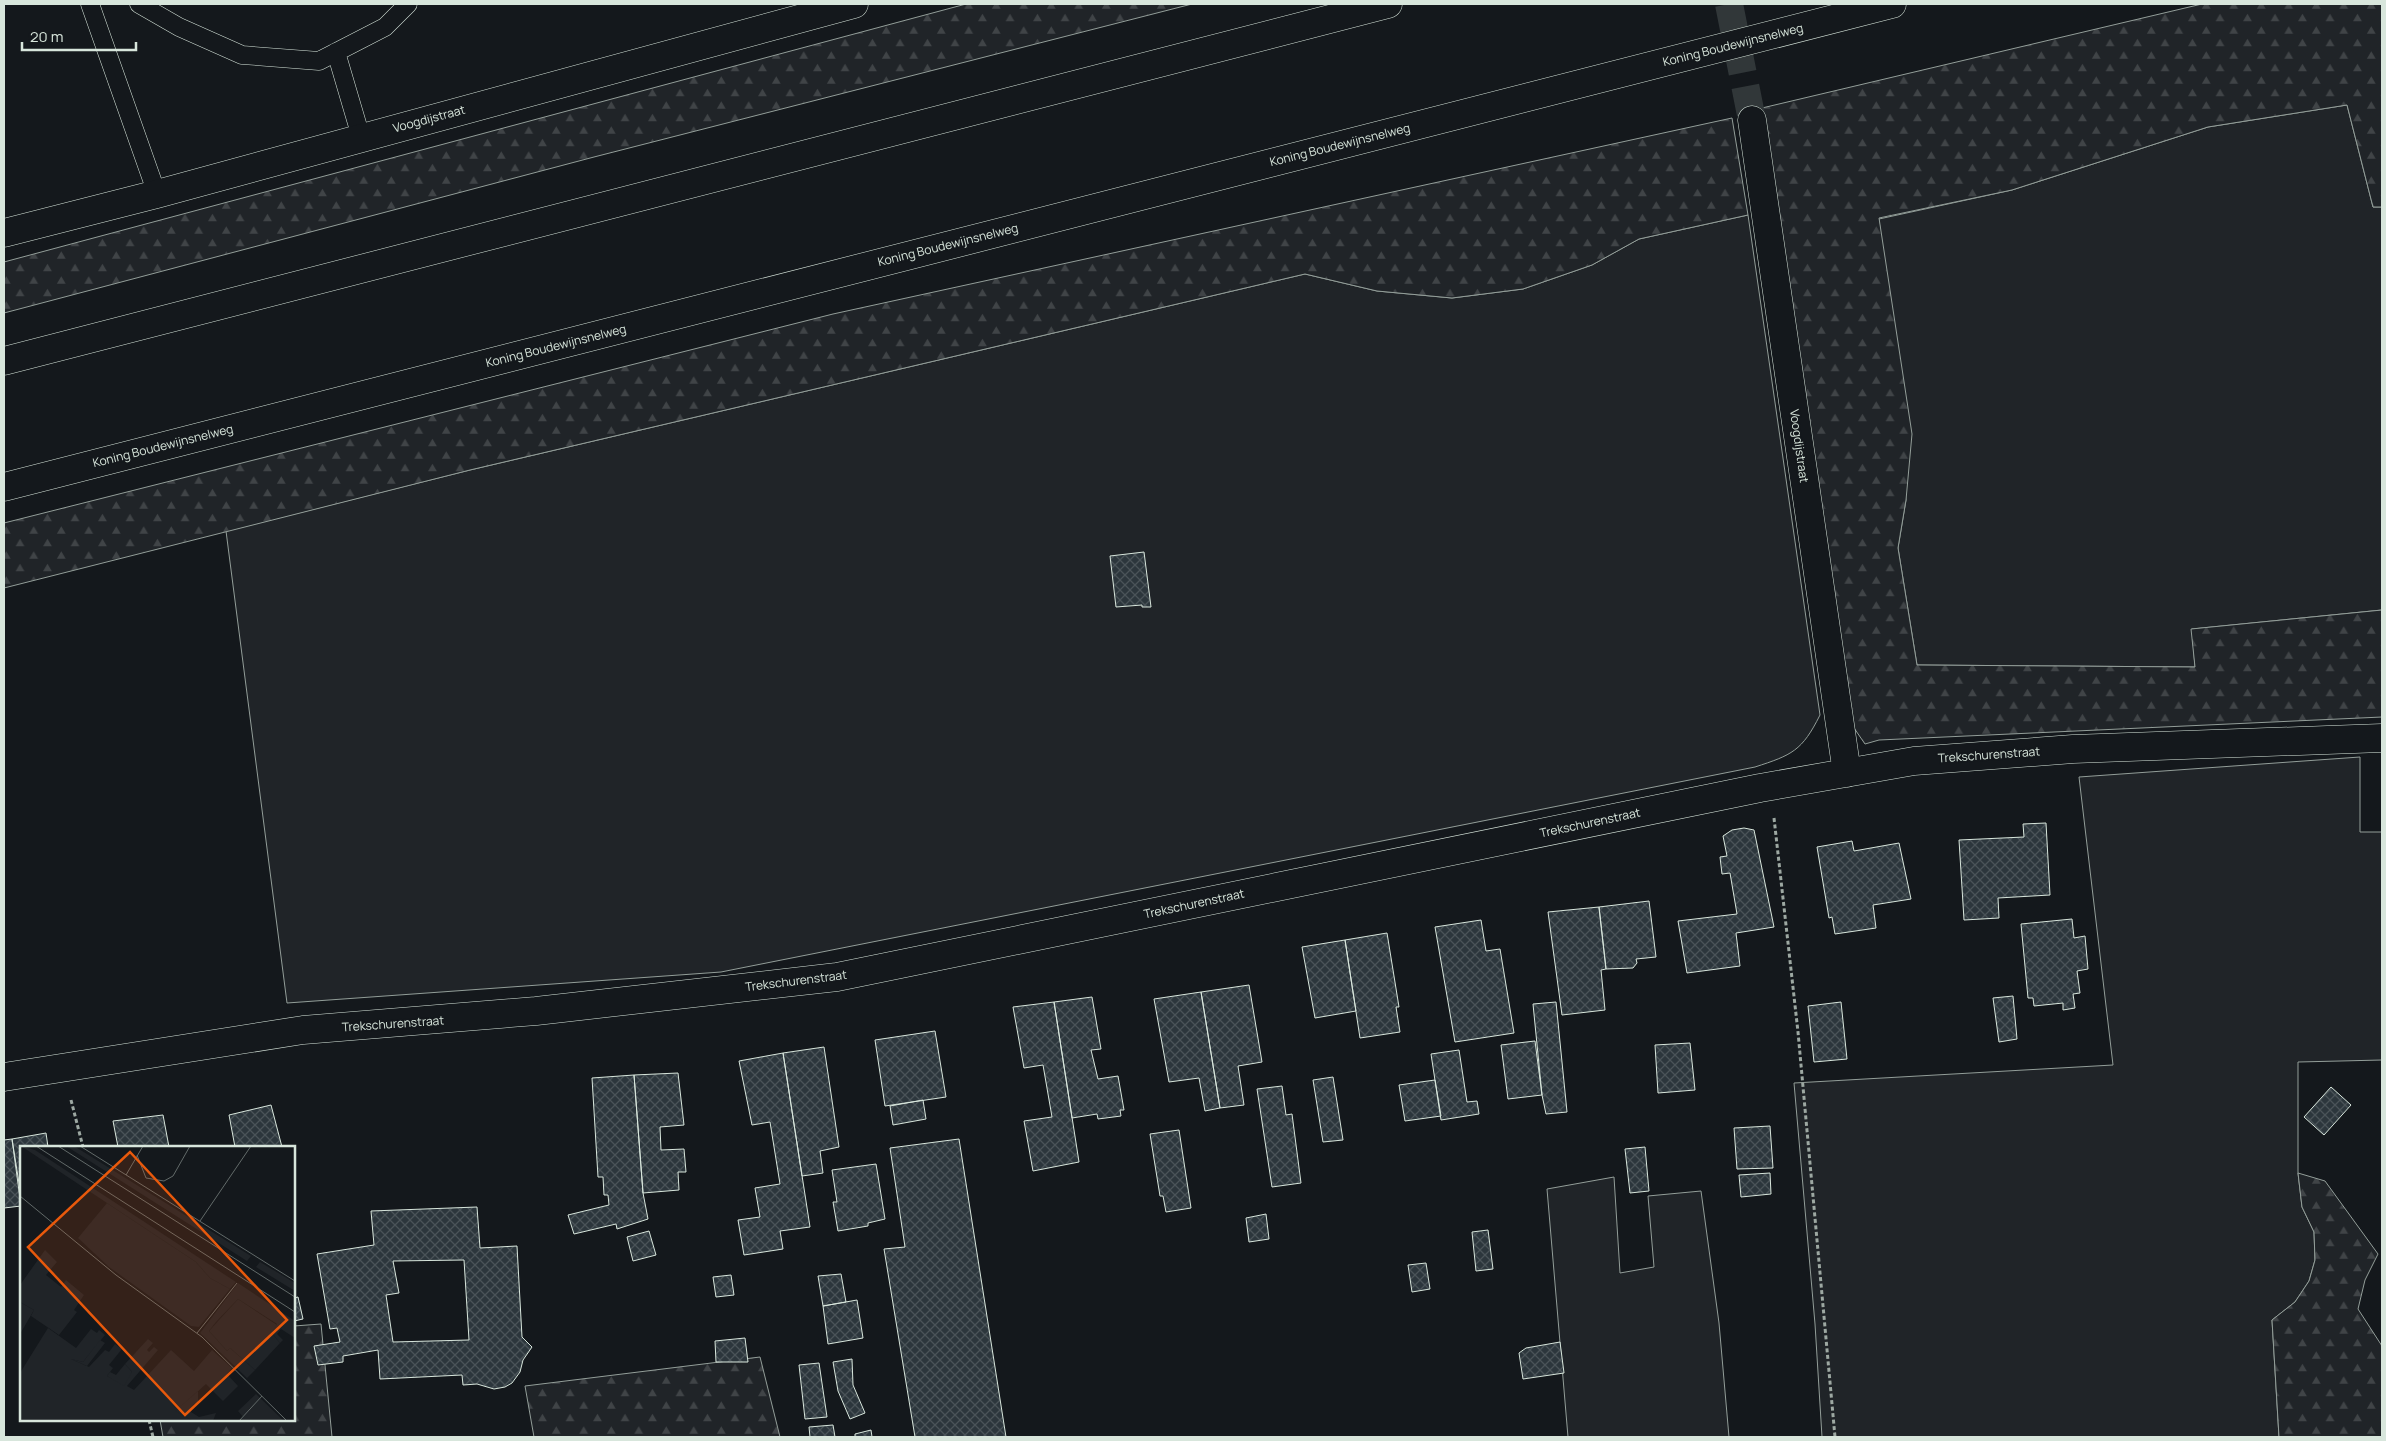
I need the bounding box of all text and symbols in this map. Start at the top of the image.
street label: Koning Boudewijnsnelweg [1661,19,1805,70]
scale bar [22,20,136,52]
text: 20 m [30,26,63,47]
street label: Voogdijstraat [391,101,467,136]
street label: Koning Boudewijnsnelweg [1268,119,1412,170]
street label: Koning Boudewijnsnelweg [876,219,1020,270]
street label: Koning Boudewijnsnelweg [484,320,628,371]
street label: Voogdijstraat [1786,408,1813,484]
street label: Koning Boudewijnsnelweg [91,420,235,471]
street label: Trekschurenstraat [1937,742,2041,767]
street label: Trekschurenstraat [1538,804,1642,841]
street label: Trekschurenstraat [1142,885,1246,922]
street label: Trekschurenstraat [744,966,848,995]
street label: Trekschurenstraat [341,1011,445,1036]
inset map [20,1146,295,1421]

